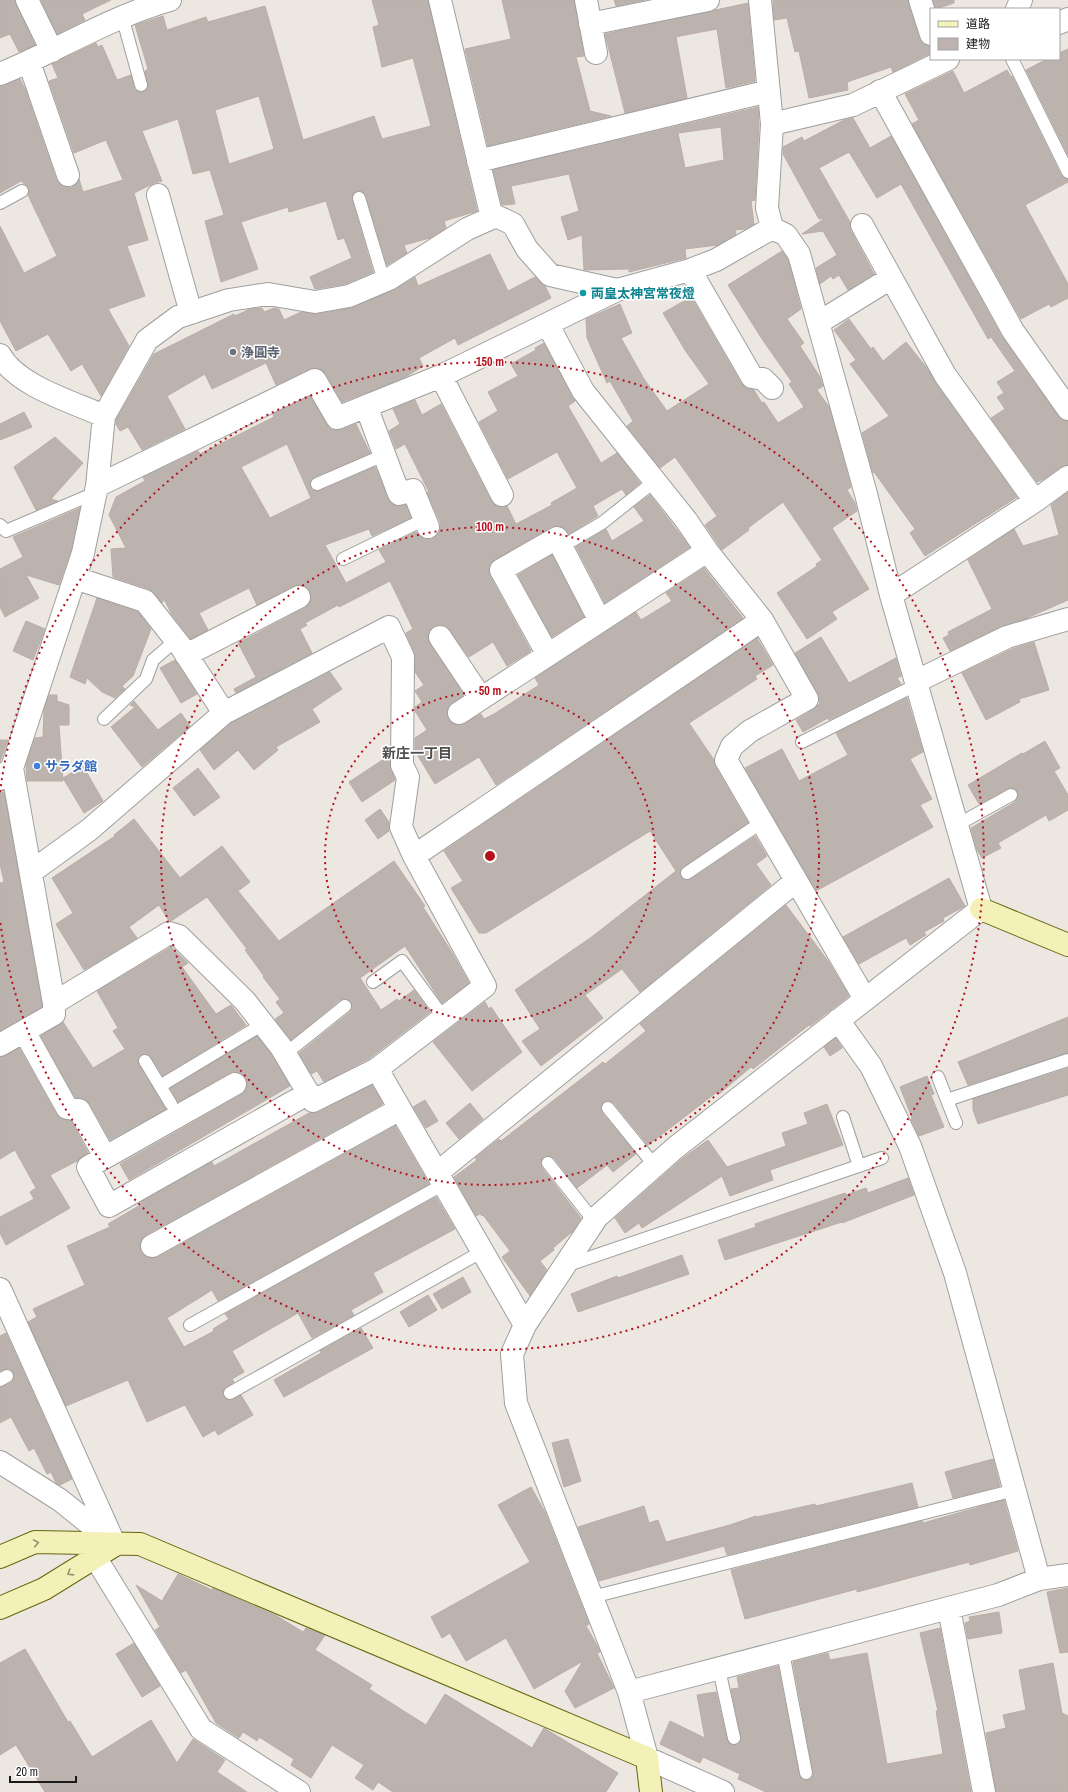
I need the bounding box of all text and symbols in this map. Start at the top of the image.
legend [930,8,1060,60]
text: 道路 [966,16,990,32]
text: 建物 [966,36,990,52]
place label: 両皇太神宮常夜燈 [591,285,695,302]
marker: 両皇太神宮常夜燈 [578,288,588,298]
place label: 浄圓寺 [241,344,280,361]
marker: 浄圓寺 [228,347,238,357]
text: 150 m [476,354,504,370]
text: 100 m [476,519,504,535]
text: 50 m [479,683,501,699]
district label: 新庄一丁目 [382,744,452,762]
place label: サラダ館 [45,758,97,775]
marker: サラダ館 [32,761,42,771]
centre of rings [483,849,497,863]
one-way arrow [33,1539,39,1548]
one-way arrow [67,1568,74,1575]
scale bar [10,1758,76,1784]
text: 20 m [16,1764,38,1780]

